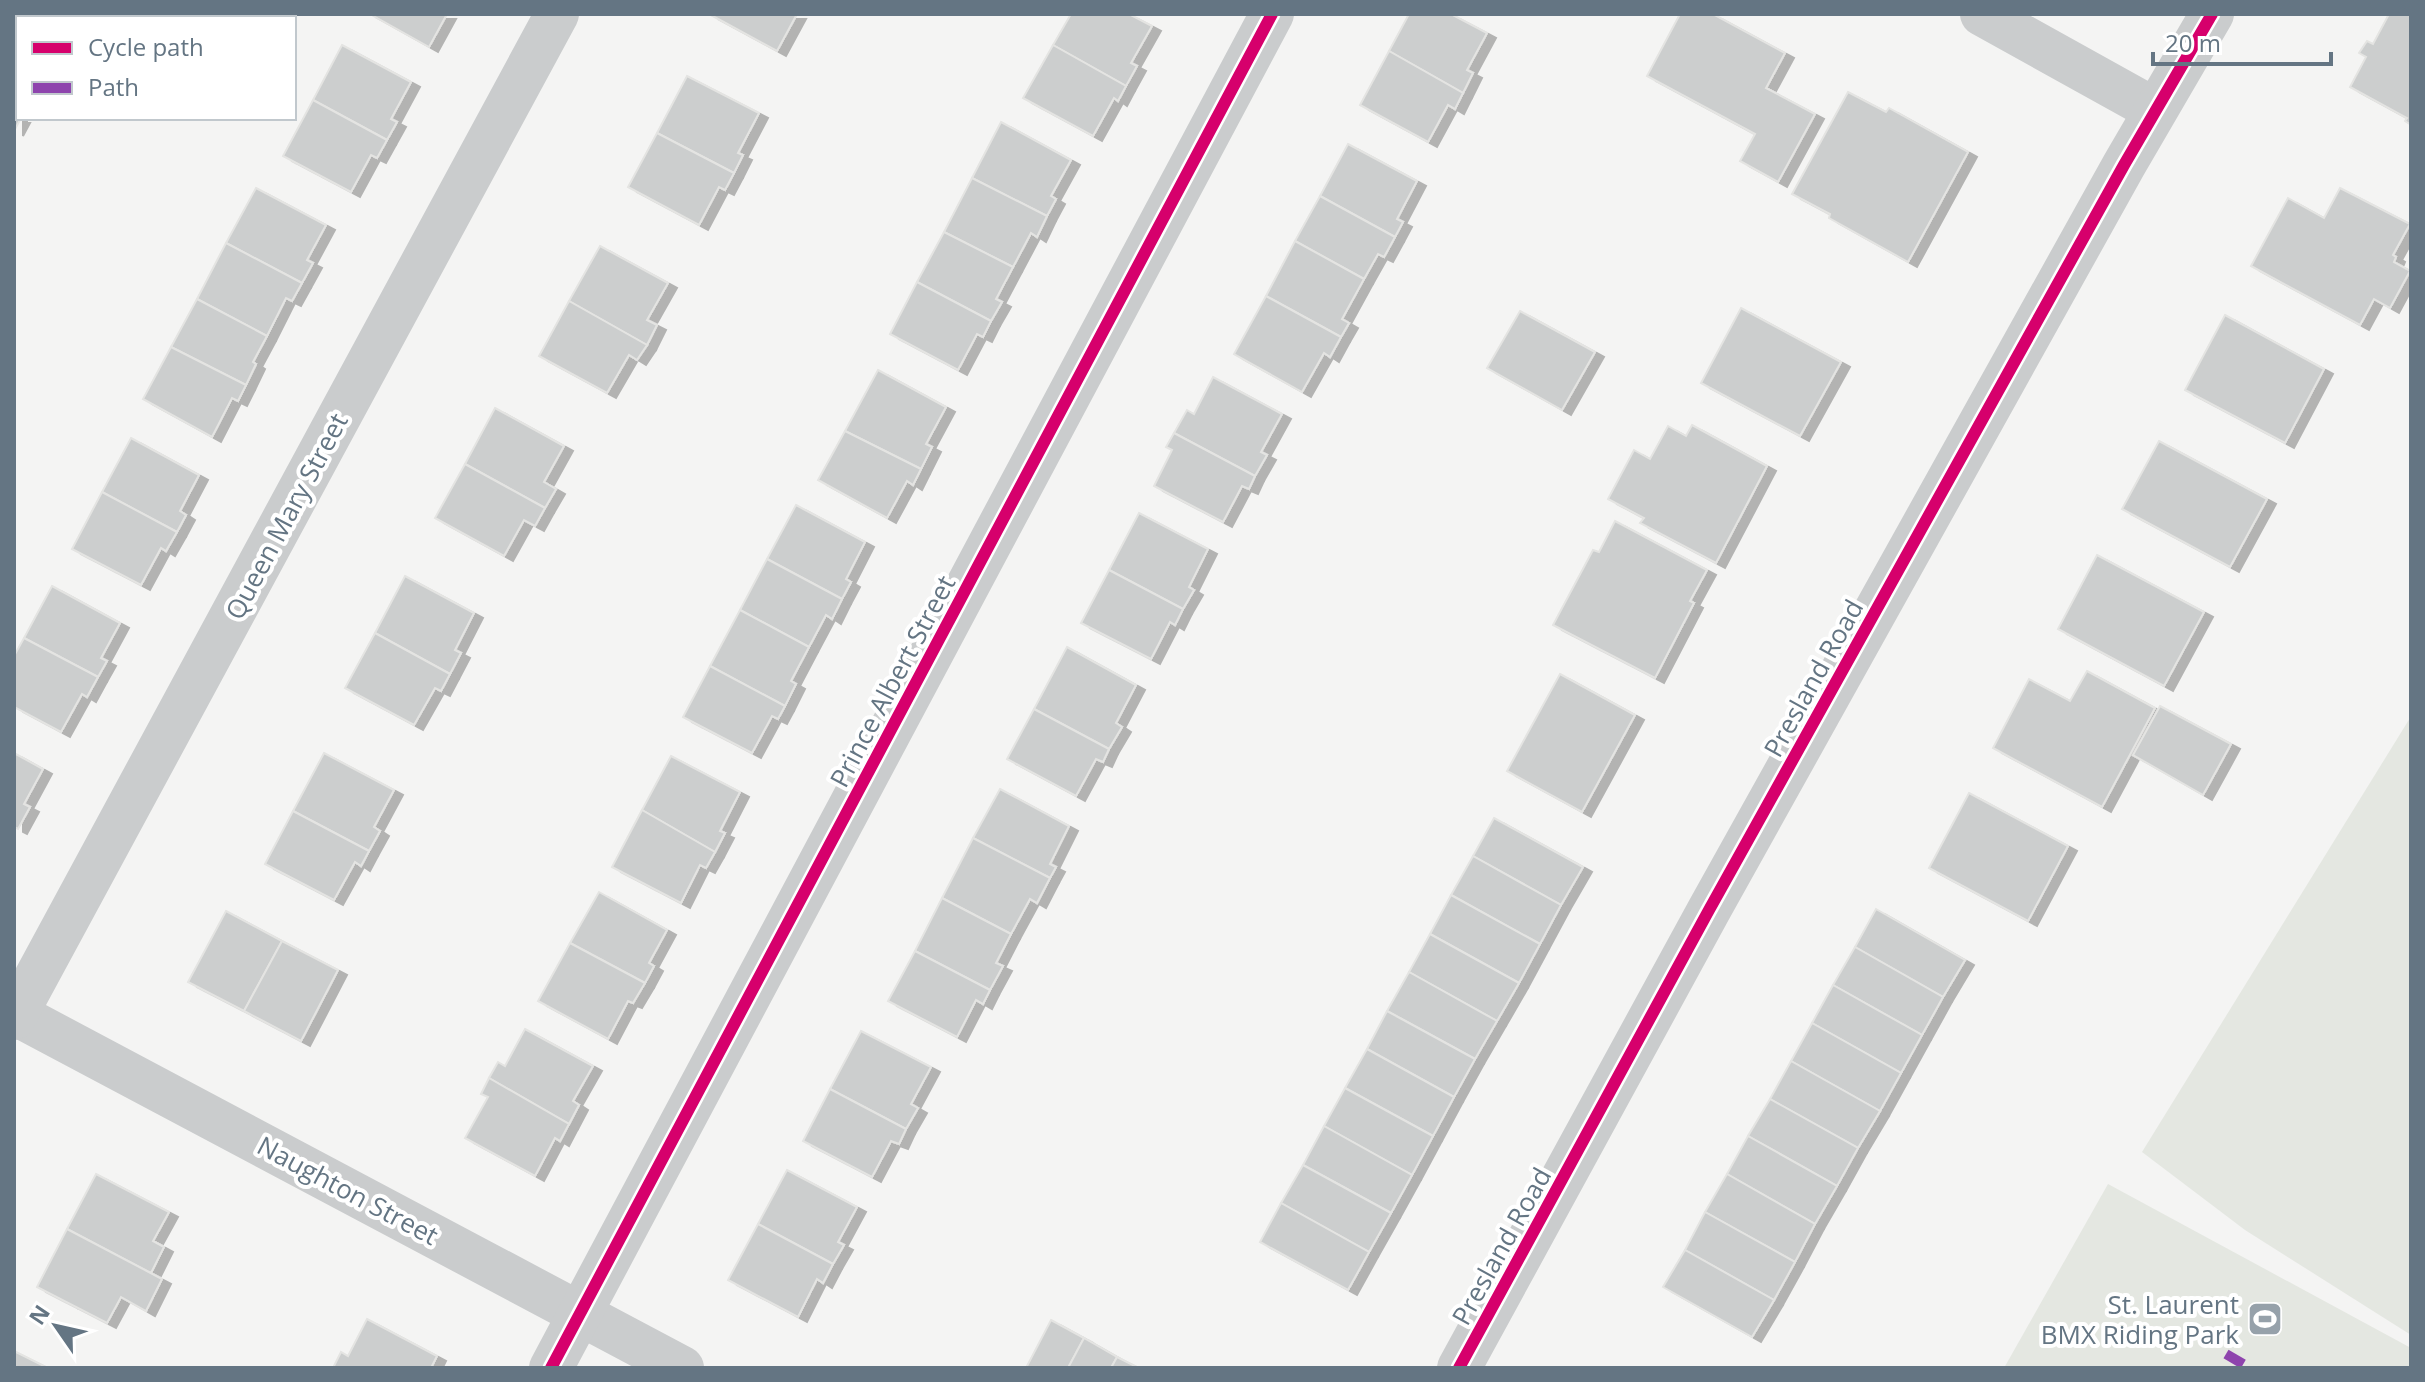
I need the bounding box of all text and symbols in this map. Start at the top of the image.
legend [16,16,296,120]
scale bar [2153,16,2331,66]
text: 20 m [2165,26,2221,59]
text: Cycle path [88,30,204,63]
text: Path [88,70,139,103]
street label: Queen Mary Street [216,406,356,626]
street label: Prince Albert Street [821,569,963,793]
street label: Presland Road [1755,593,1871,763]
street label: Naughton Street [251,1127,445,1253]
street label: Presland Road [1443,1161,1559,1331]
north arrow [16,1286,96,1366]
place label: St. Laurent BMX Riding Park [2041,1286,2239,1352]
text: N [21,1298,56,1330]
sports icon: St. Laurent BMX Riding Park [2246,1300,2284,1338]

